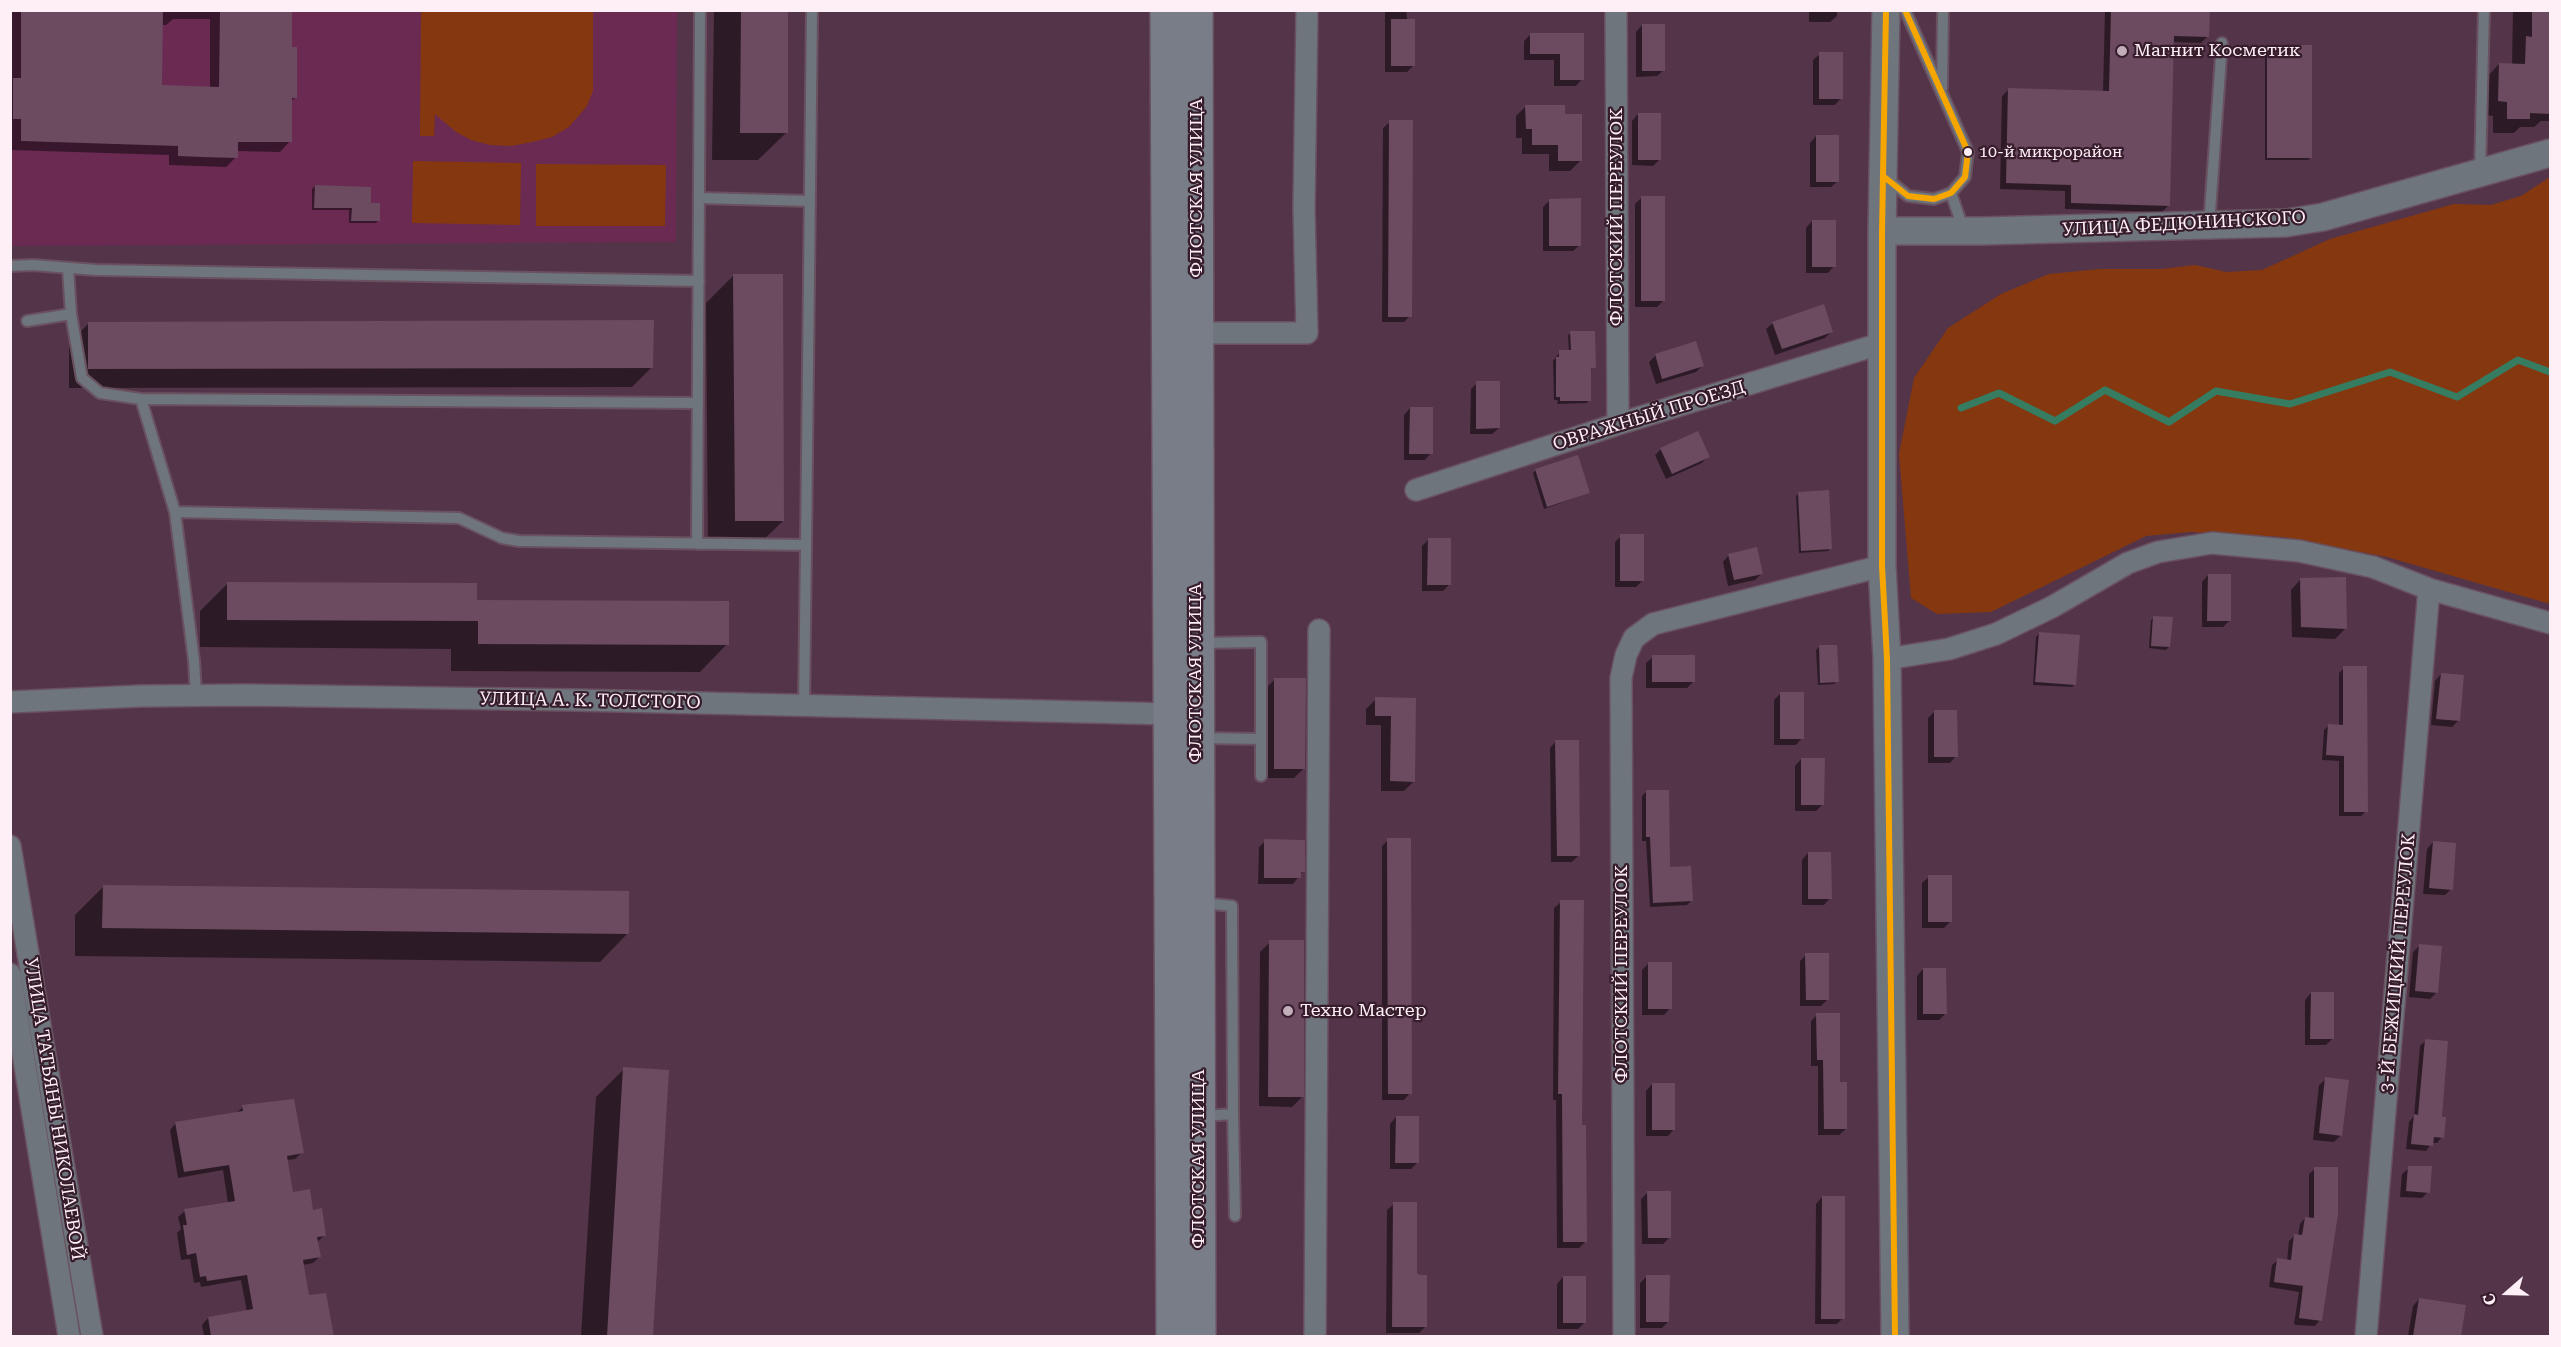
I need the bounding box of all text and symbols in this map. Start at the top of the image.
place label: Магнит Косметик [2134,40,2300,62]
marker: Магнит Косметик [2115,44,2129,58]
street label: ФЛОТСКАЯ УЛИЦА [1186,98,1208,278]
street label: ФЛОТСКИЙ ПЕРЕУЛОК [1606,108,1628,326]
place label: 10-й микрорайон [1979,142,2122,162]
marker: 10-й микрорайон [1962,146,1974,158]
street label: УЛИЦА ФЕДЮНИНСКОГО [2062,207,2306,241]
street label: ОВРАЖНЫЙ ПРОЕЗД [1550,376,1748,456]
street label: ФЛОТСКАЯ УЛИЦА [1185,583,1207,763]
street label: УЛИЦА А. К. ТОЛСТОГО [479,688,701,714]
street label: 3-Й БЕЖИЦКИЙ ПЕРЕУЛОК [2376,832,2420,1094]
street label: ФЛОТСКИЙ ПЕРЕУЛОК [1611,865,1633,1083]
street label: УЛИЦА ТАТЬЯНЫ НИКОЛАЕВОЙ [19,956,89,1262]
place label: Техно Мастер [1300,1000,1427,1022]
marker: Техно Мастер [1281,1004,1295,1018]
street label: ФЛОТСКАЯ УЛИЦА [1188,1069,1210,1249]
north arrow [2477,1263,2537,1323]
text: С [2479,1291,2500,1308]

